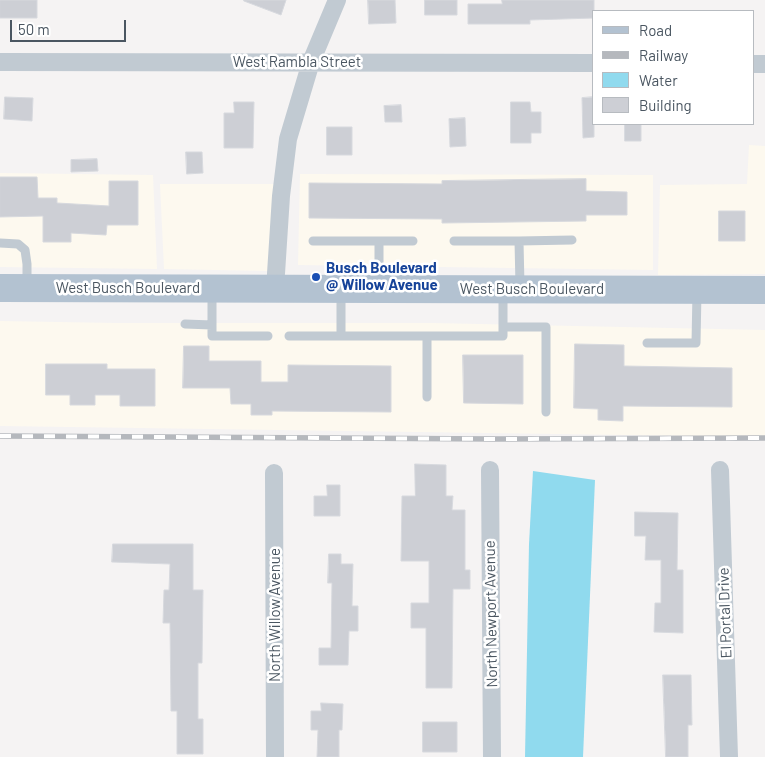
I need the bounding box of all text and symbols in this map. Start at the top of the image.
scale bar [12,10,129,42]
legend [592,10,755,125]
text: 50 m [18,20,50,38]
text: Road [639,21,672,39]
text: Railway [639,46,688,64]
street label: West Rambla Street [233,53,361,71]
text: Water [639,71,678,89]
text: Building [639,96,692,114]
place label: Busch Boulevard @ Willow Avenue [326,259,438,294]
marker: Busch Boulevard @ Willow Avenue [310,271,322,283]
street label: West Busch Boulevard [56,279,200,297]
street label: West Busch Boulevard [460,280,604,298]
street label: North Newport Avenue [481,540,501,688]
street label: North Willow Avenue [266,548,284,682]
street label: El Portal Drive [714,567,736,659]

